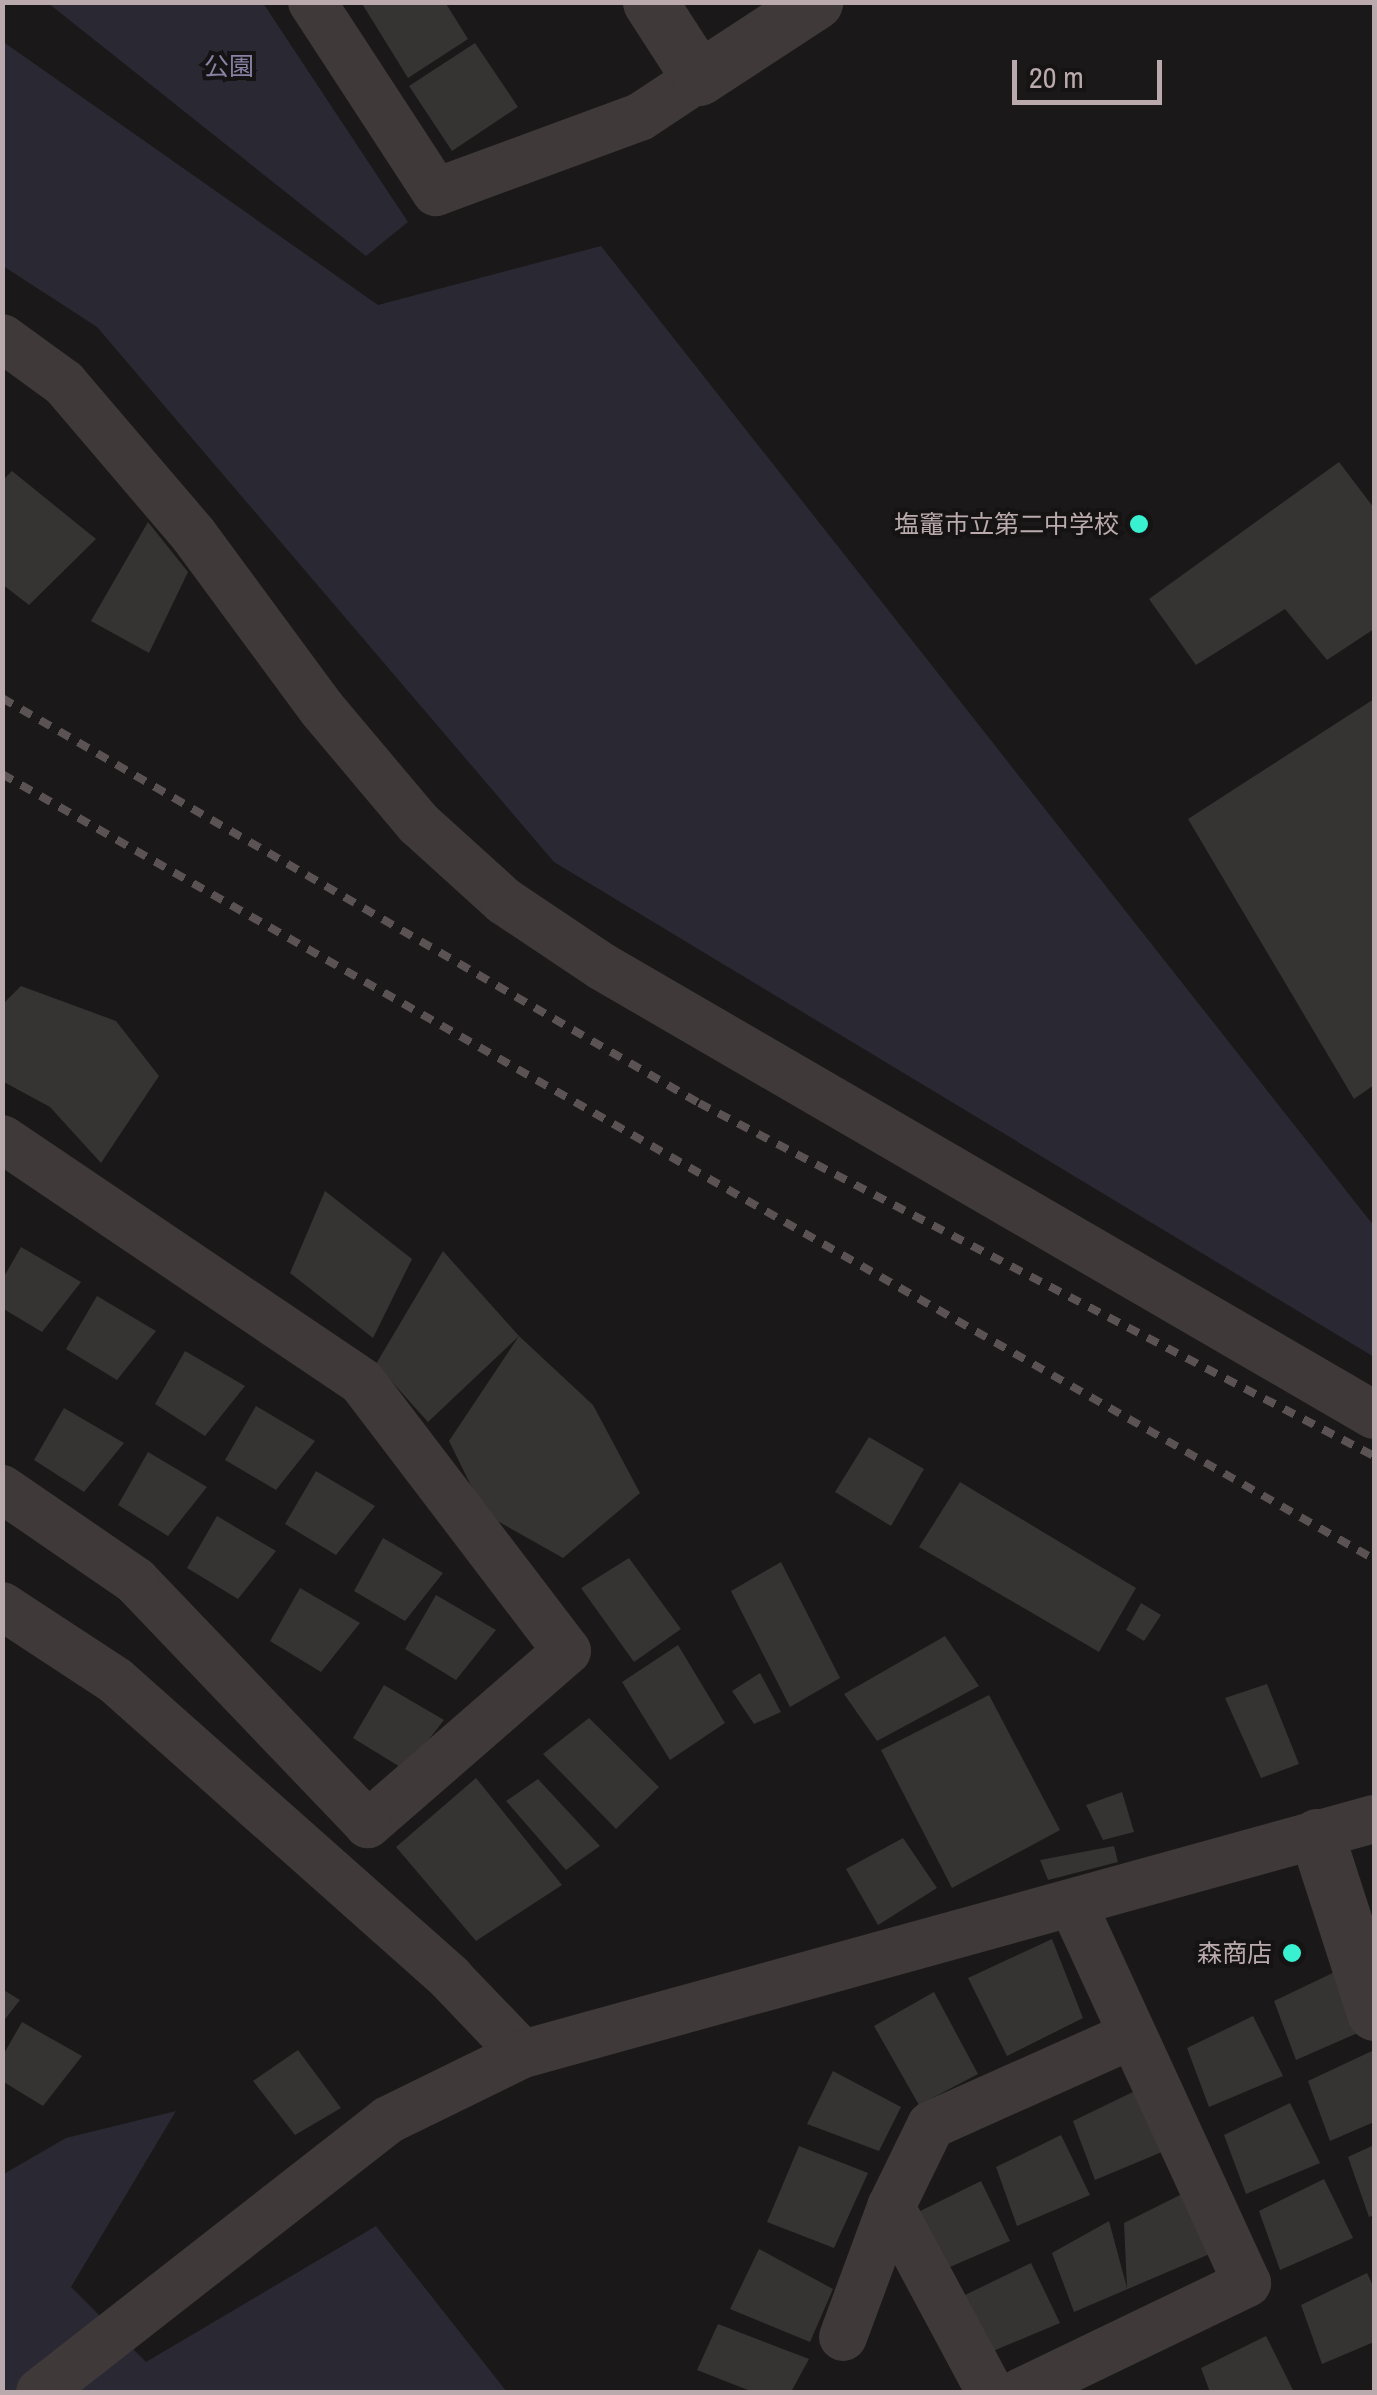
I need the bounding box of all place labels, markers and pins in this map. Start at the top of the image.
place label: 塩竈市立第二中学校 [894,509,1119,539]
marker: 塩竈市立第二中学校 [1128,513,1150,535]
place label: 森商店 [1197,1938,1272,1968]
marker: 森商店 [1281,1942,1303,1964]

